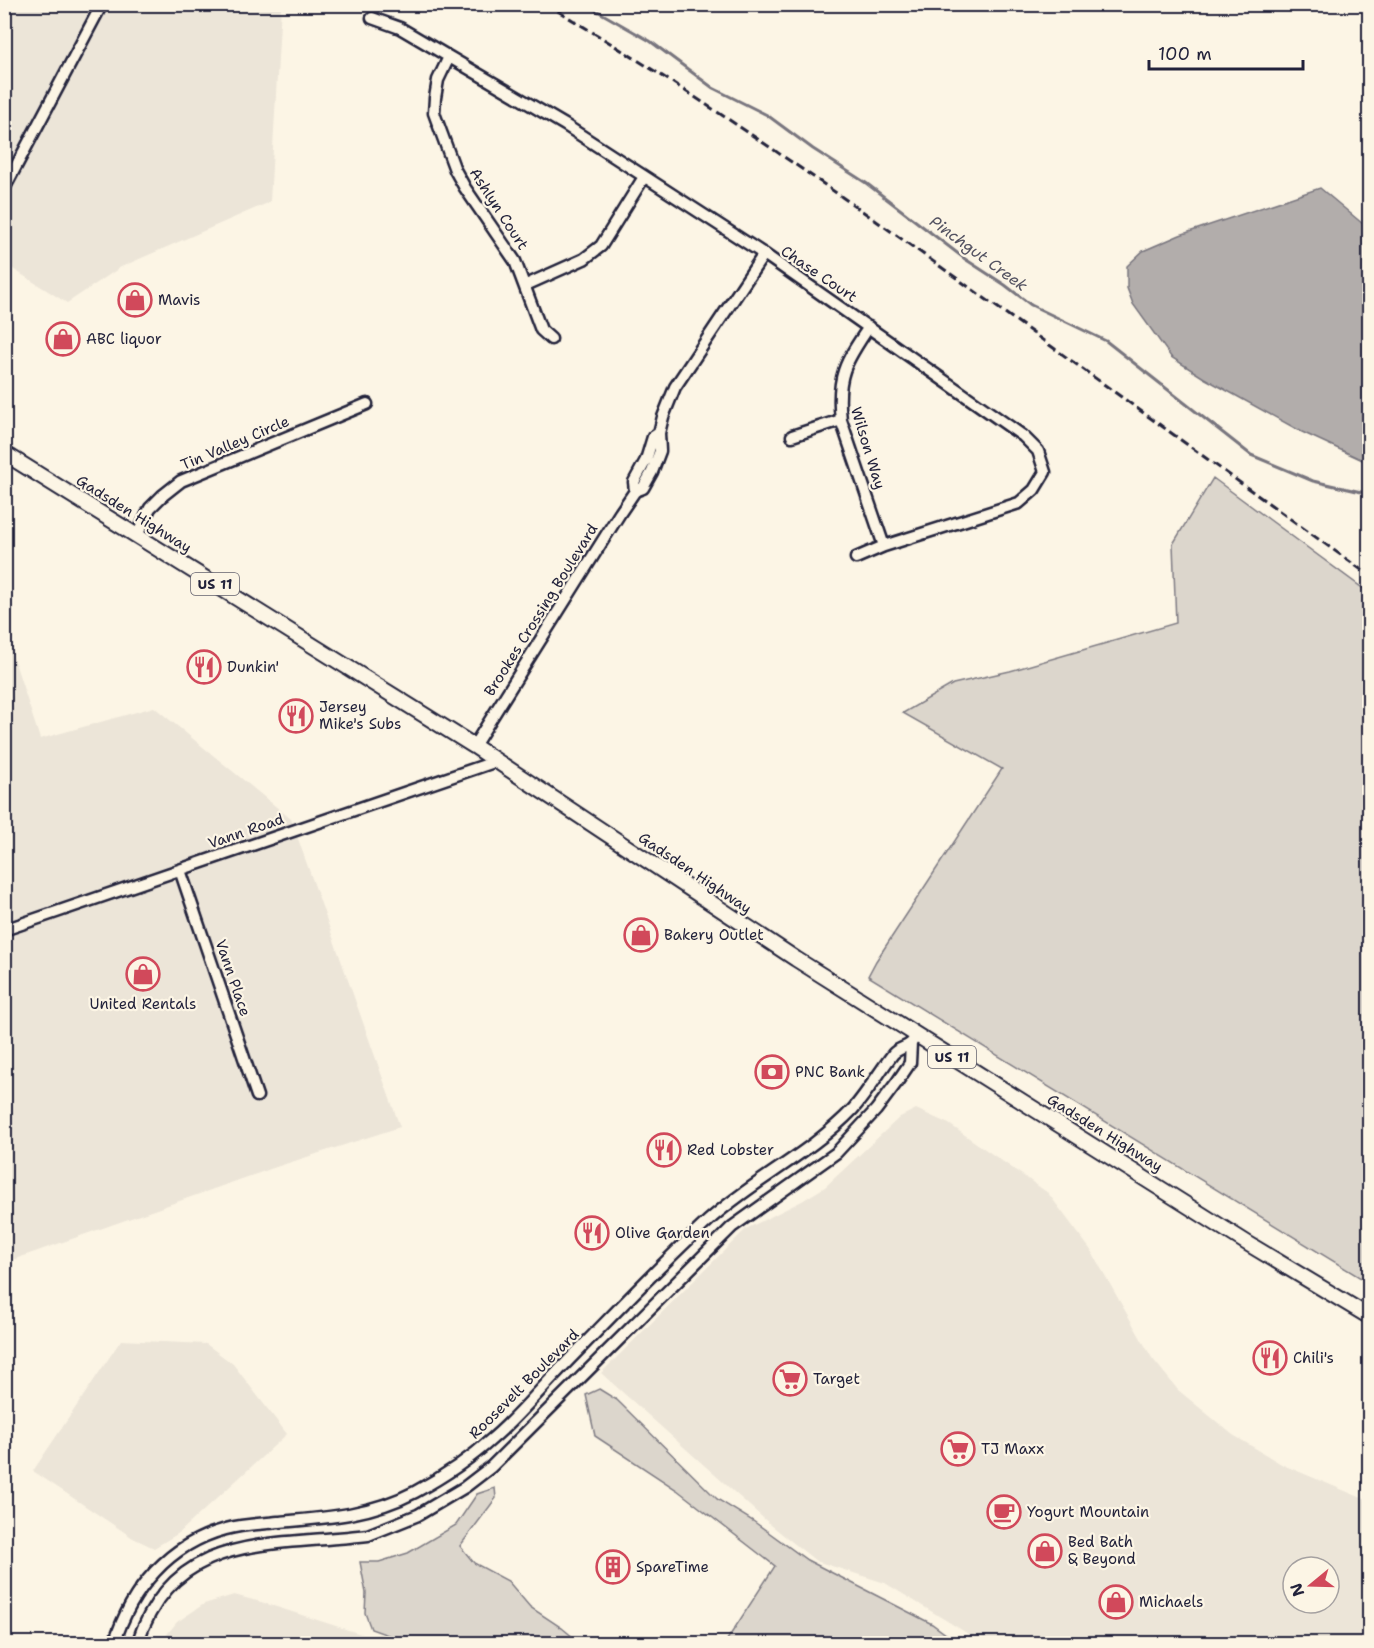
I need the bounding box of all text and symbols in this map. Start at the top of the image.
scale bar [1149,33,1304,71]
text: 100 m [1158,42,1212,66]
street label: Ashlyn Court [465,164,533,254]
water label: Pinchgut Creek [926,211,1032,296]
street label: Chase Court [777,241,861,307]
shop icon: Mavis [117,282,153,318]
place label: Mavis [158,290,201,310]
shop icon: ABC liquor [45,321,81,357]
place label: ABC liquor [86,329,162,349]
street label: Wilson Way [846,404,890,492]
street label: Tin Valley Circle [178,411,292,475]
street label: Gadsden Highway [72,470,196,558]
street label: Brookes Crossing Boulevard [480,520,603,700]
road number: US 11 [191,573,239,595]
restaurant icon: Dunkin' [186,649,222,685]
place label: Dunkin' [227,657,279,677]
place label: Jersey Mike's Subs [319,697,401,734]
restaurant icon: Jersey Mike's Subs [278,698,314,734]
street label: Vann Road [205,808,287,853]
street label: Gadsden Highway [634,828,756,918]
shop icon: Bakery Outlet [623,917,659,953]
place label: Bakery Outlet [664,925,764,945]
street label: Vann Place [211,937,255,1019]
shop icon: United Rentals [125,956,161,992]
place label: United Rentals [90,994,196,1014]
road number: US 11 [928,1046,976,1068]
bank icon: PNC Bank [754,1054,790,1090]
place label: PNC Bank [795,1062,865,1082]
street label: Gadsden Highway [1043,1089,1167,1177]
restaurant icon: Red Lobster [646,1132,682,1168]
place label: Red Lobster [687,1140,774,1160]
restaurant icon: Olive Garden [574,1215,610,1251]
place label: Olive Garden [615,1223,710,1243]
street label: Roosevelt Boulevard [465,1324,584,1443]
restaurant icon: Chili's [1252,1340,1288,1376]
place label: Chili's [1293,1348,1334,1368]
supermarket icon: Target [772,1361,808,1397]
place label: Target [813,1369,860,1389]
supermarket icon: TJ Maxx [940,1431,976,1467]
place label: TJ Maxx [981,1439,1044,1459]
cafe icon: Yogurt Mountain [986,1494,1022,1530]
place label: Yogurt Mountain [1027,1502,1149,1522]
place label: Bed Bath & Beyond [1068,1532,1136,1569]
shop icon: Bed Bath & Beyond [1027,1533,1063,1569]
building icon: SpareTime [595,1549,631,1585]
north arrow [1281,1555,1341,1615]
place label: SpareTime [636,1557,709,1577]
text: N [1285,1580,1309,1599]
shop icon: Michaels [1098,1584,1134,1620]
place label: Michaels [1139,1592,1204,1612]

